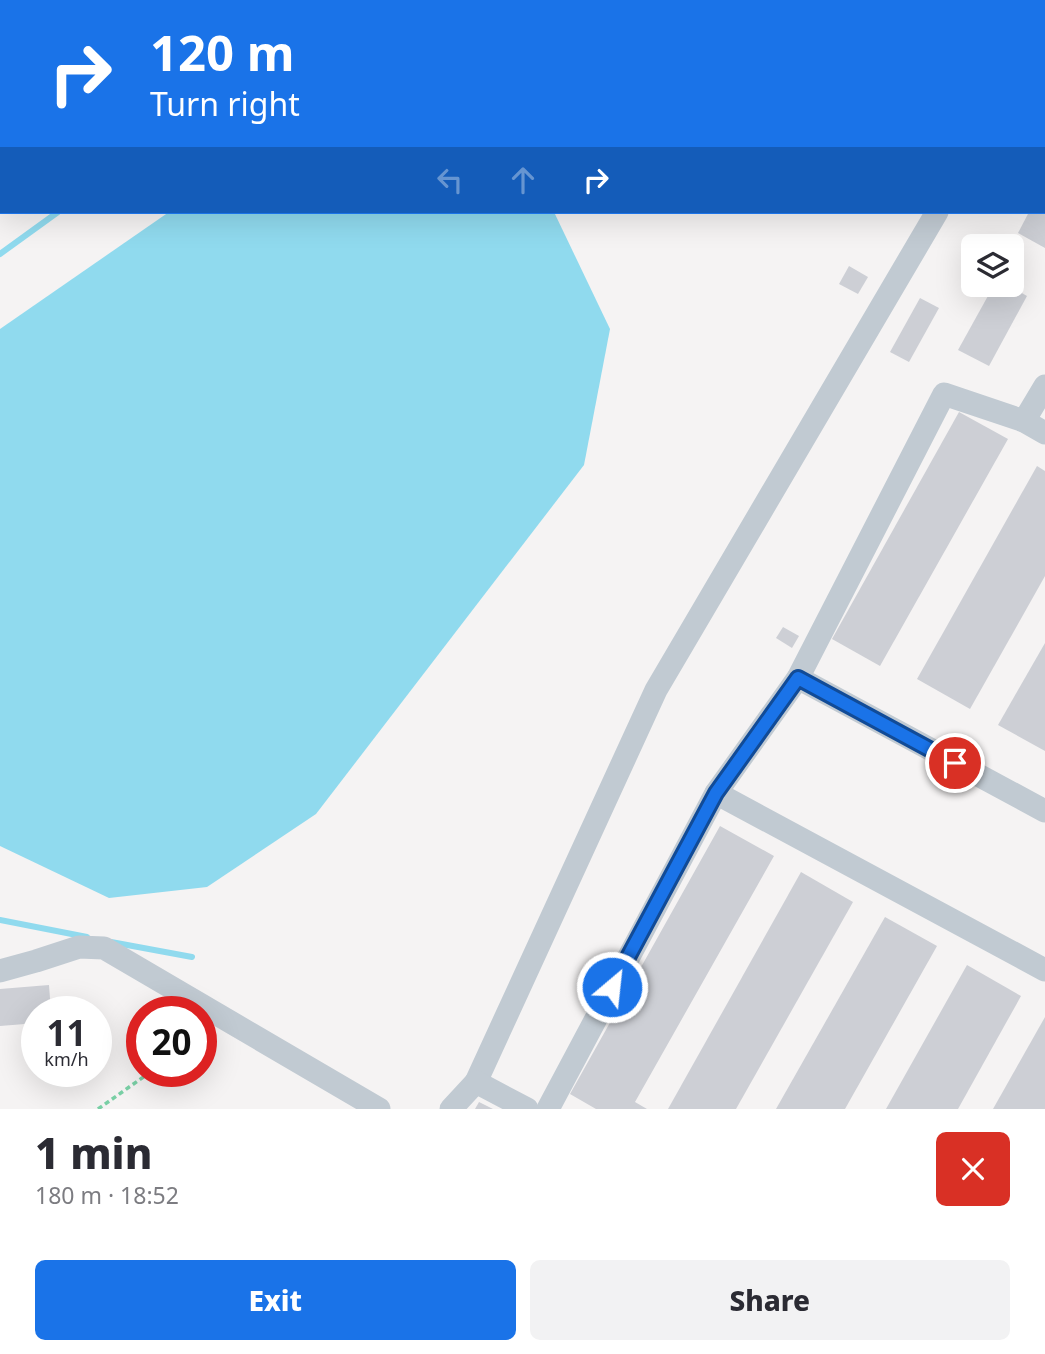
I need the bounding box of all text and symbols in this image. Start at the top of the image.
text: 120 m [150,19,295,85]
icon: right [35,28,126,119]
text: Turn right [150,82,300,125]
icon: left [431,161,469,199]
icon: ahead [504,161,542,199]
icon: right [577,161,615,199]
map controls [961,234,1024,297]
button: layers [961,234,1024,297]
pin [925,733,985,793]
icon: arrive [936,744,974,782]
position arrow [575,950,649,1024]
speed limit sign: 20 [126,996,217,1087]
text: 11 [46,1009,87,1056]
text: km/h [44,1047,89,1071]
text: 1 min [35,1124,152,1181]
button: close [936,1132,1010,1206]
text: 180 m · 18:52 [35,1179,179,1211]
button: Exit [35,1260,516,1340]
button: Share [530,1260,1010,1340]

